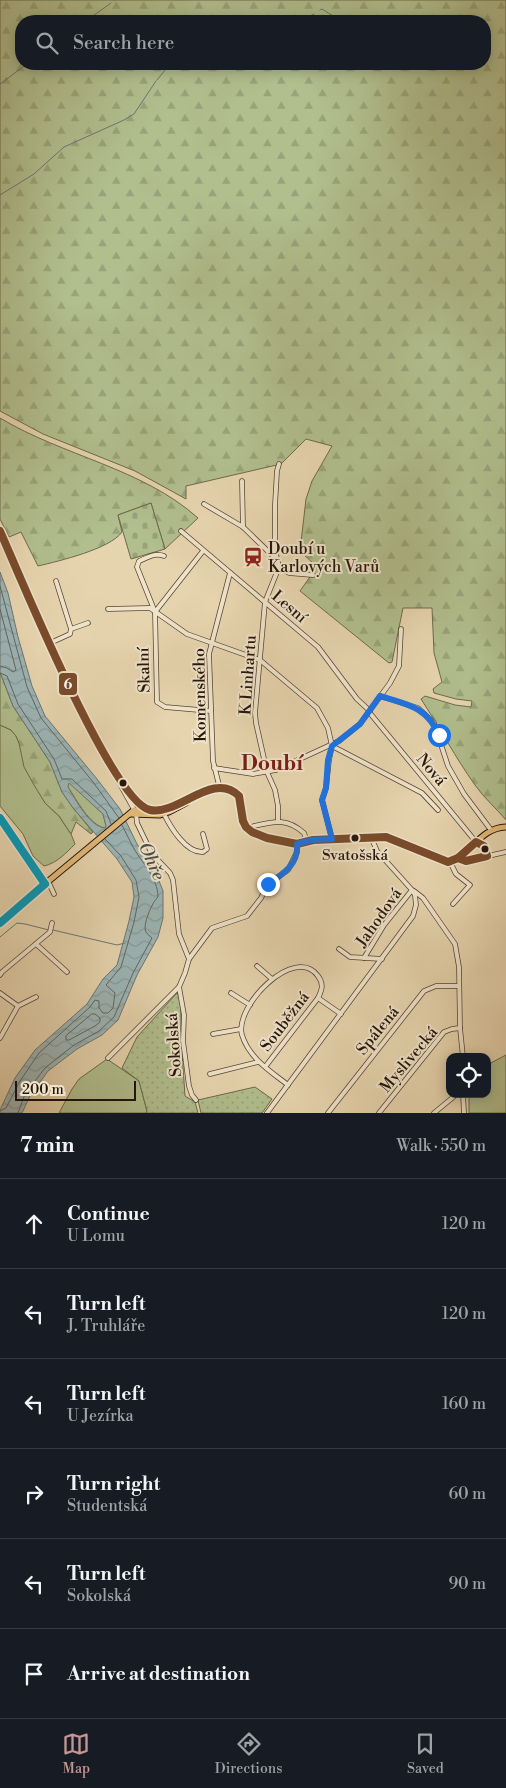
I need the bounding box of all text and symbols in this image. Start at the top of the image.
search box [15,15,491,70]
icon: search [33,29,61,57]
text: Search here [73,31,174,55]
place label: Doubí u Karlových Varů [268,539,379,577]
station icon: Doubí u Karlových Varů [242,546,264,568]
street label: Lesní [267,586,312,628]
street label: K Linhartu [235,634,261,716]
street label: Skalní [133,646,155,693]
street label: Komenského [189,648,211,742]
line badge: 6 [58,672,78,696]
text: 6 [64,676,73,694]
route start [428,724,451,747]
street label: Nová [412,749,451,791]
district label: Doubí [241,751,304,777]
unlabelled marker [118,778,128,788]
marker: Svatošská [350,833,360,843]
water label: Ohře [133,839,170,884]
unlabelled marker [480,844,490,854]
place label: Svatošská [322,846,388,865]
route end [257,873,280,896]
street label: Jahodová [351,884,407,952]
street label: Souběžná [256,987,314,1055]
street label: Spálená [352,1001,404,1059]
street label: Sokolská [162,1011,186,1078]
street label: Myslivecká [375,1022,443,1097]
map controls [446,1053,491,1098]
button: locate [446,1053,491,1098]
scale bar [15,1078,136,1101]
text: 200 m [22,1081,64,1099]
text: 7 min [20,1133,74,1159]
text: Walk · 550 m [397,1136,486,1156]
text: Continue [67,1202,150,1226]
icon: ahead [20,1210,48,1238]
text: 120 m [442,1214,486,1234]
text: U Lomu [67,1226,125,1246]
text: Turn left [67,1292,146,1316]
icon: left [20,1300,48,1328]
text: 120 m [442,1304,486,1324]
text: J. Truhláře [67,1316,145,1336]
text: Turn left [67,1382,146,1406]
icon: left [20,1390,48,1418]
text: 160 m [442,1394,486,1414]
text: U Jezírka [67,1406,134,1426]
text: Turn right [67,1472,160,1496]
icon: right [20,1480,48,1508]
text: 60 m [448,1484,486,1504]
text: Studentská [67,1496,147,1516]
text: Turn left [67,1562,146,1586]
icon: left [20,1570,48,1598]
text: 90 m [448,1574,486,1594]
text: Sokolská [67,1586,131,1606]
icon: arrive [20,1660,48,1688]
text: Arrive at destination [67,1662,250,1686]
tab: Map [62,1730,90,1778]
tab: Directions [215,1730,282,1778]
tab: Saved [407,1730,444,1778]

